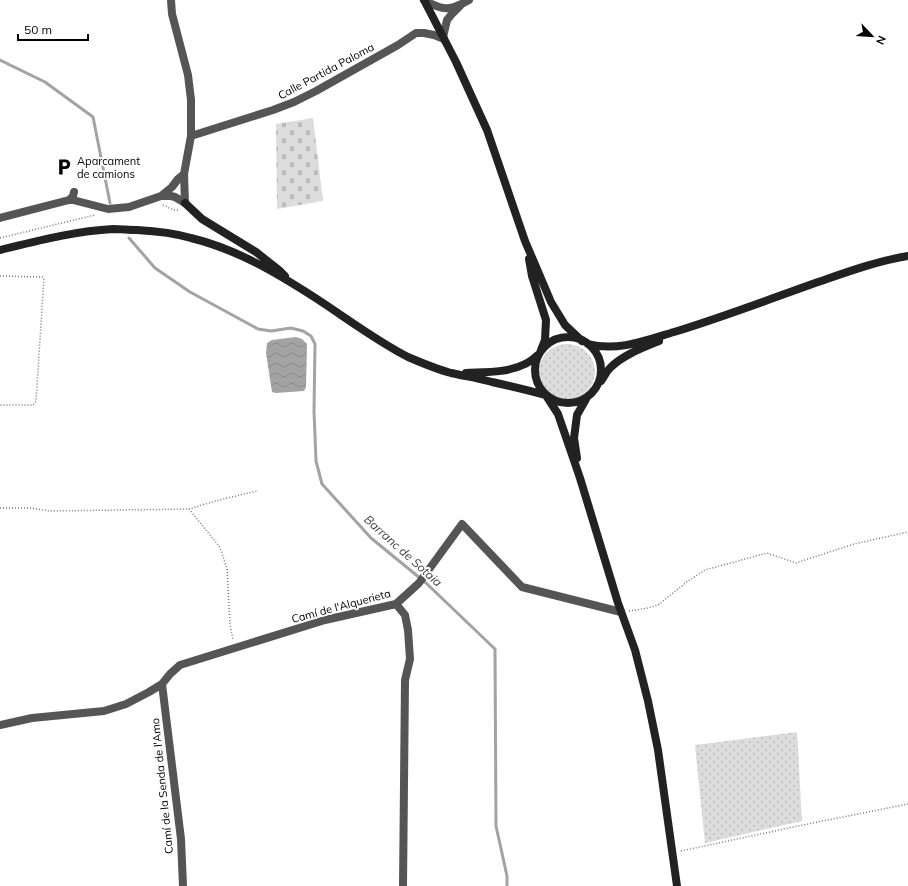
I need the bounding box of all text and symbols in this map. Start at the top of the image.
scale bar [18,16,88,42]
north arrow [852,16,892,56]
text: 50 m [24,22,52,37]
text: N [873,34,889,47]
street label: Calle Partida Paloma [275,40,377,102]
place label: Aparcament de camions [77,154,140,181]
parking icon: Aparcament de camions [54,157,74,177]
water label: Barranc de Sotaia [361,512,445,590]
street label: Camí de l'Alquerieta [290,586,392,626]
street label: Camí de la Senda de l'Amo [148,717,176,855]

